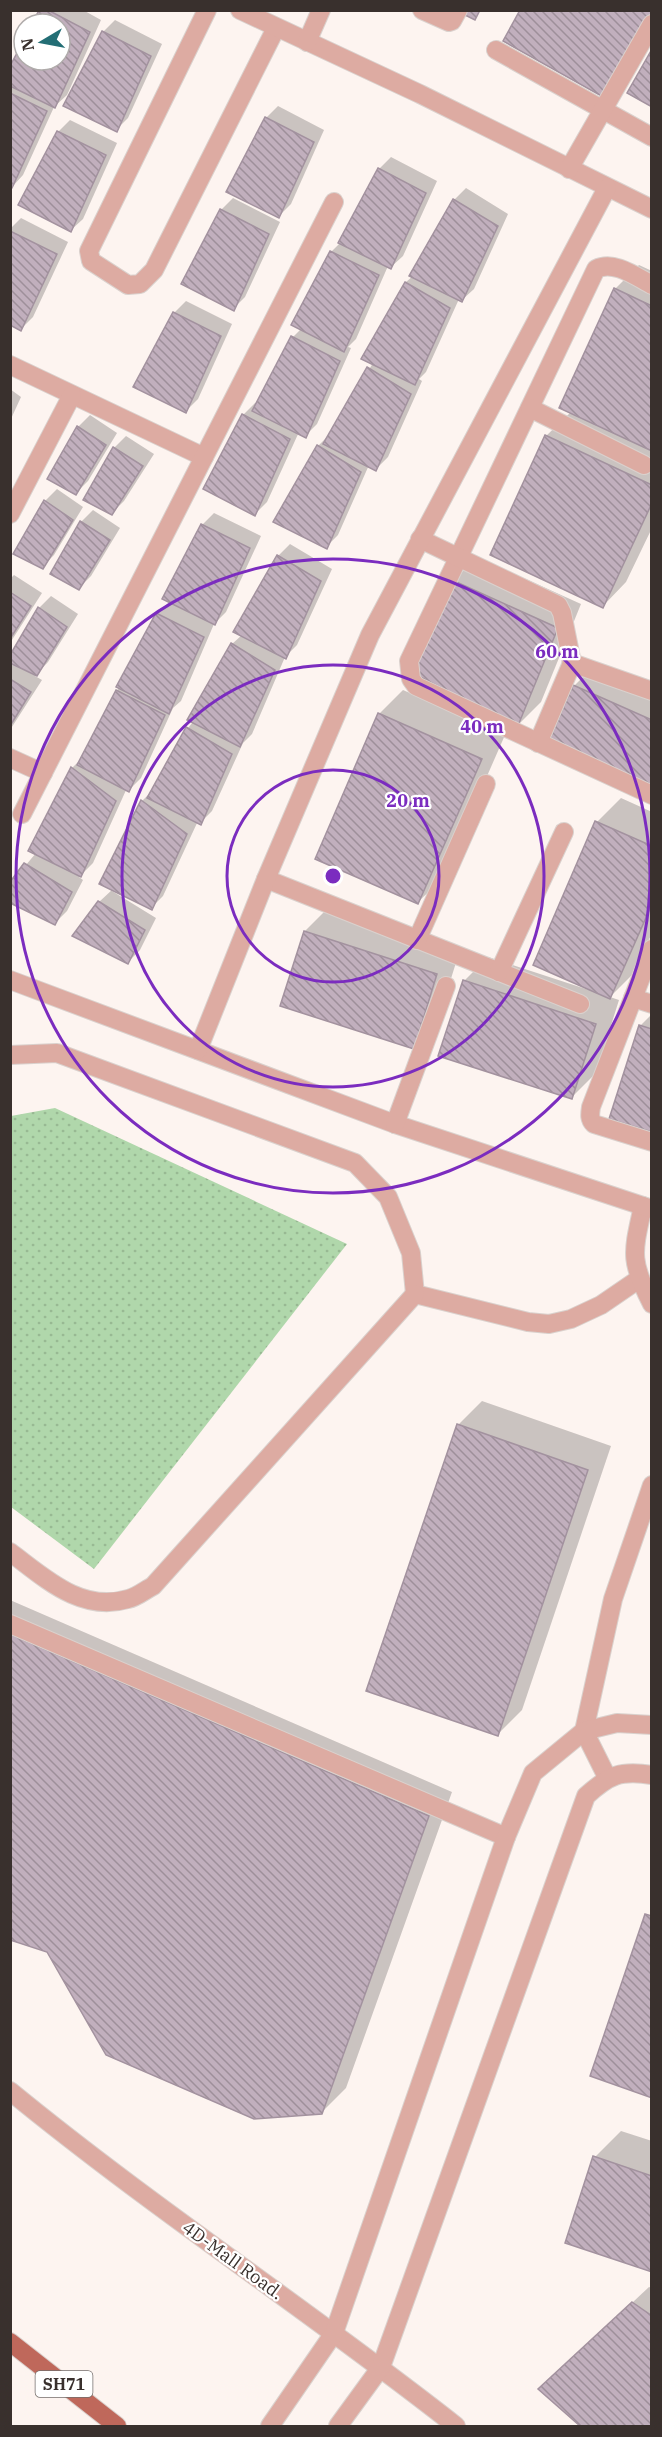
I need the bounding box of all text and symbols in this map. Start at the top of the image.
north arrow [12,12,72,72]
text: N [16,37,38,53]
text: 60 m [535,640,579,663]
text: 40 m [460,715,504,738]
text: 20 m [386,789,430,812]
centre of rings [323,866,343,886]
street label: 4D-Mall Road. [178,2216,288,2304]
road number: SH71 [36,2371,92,2397]

